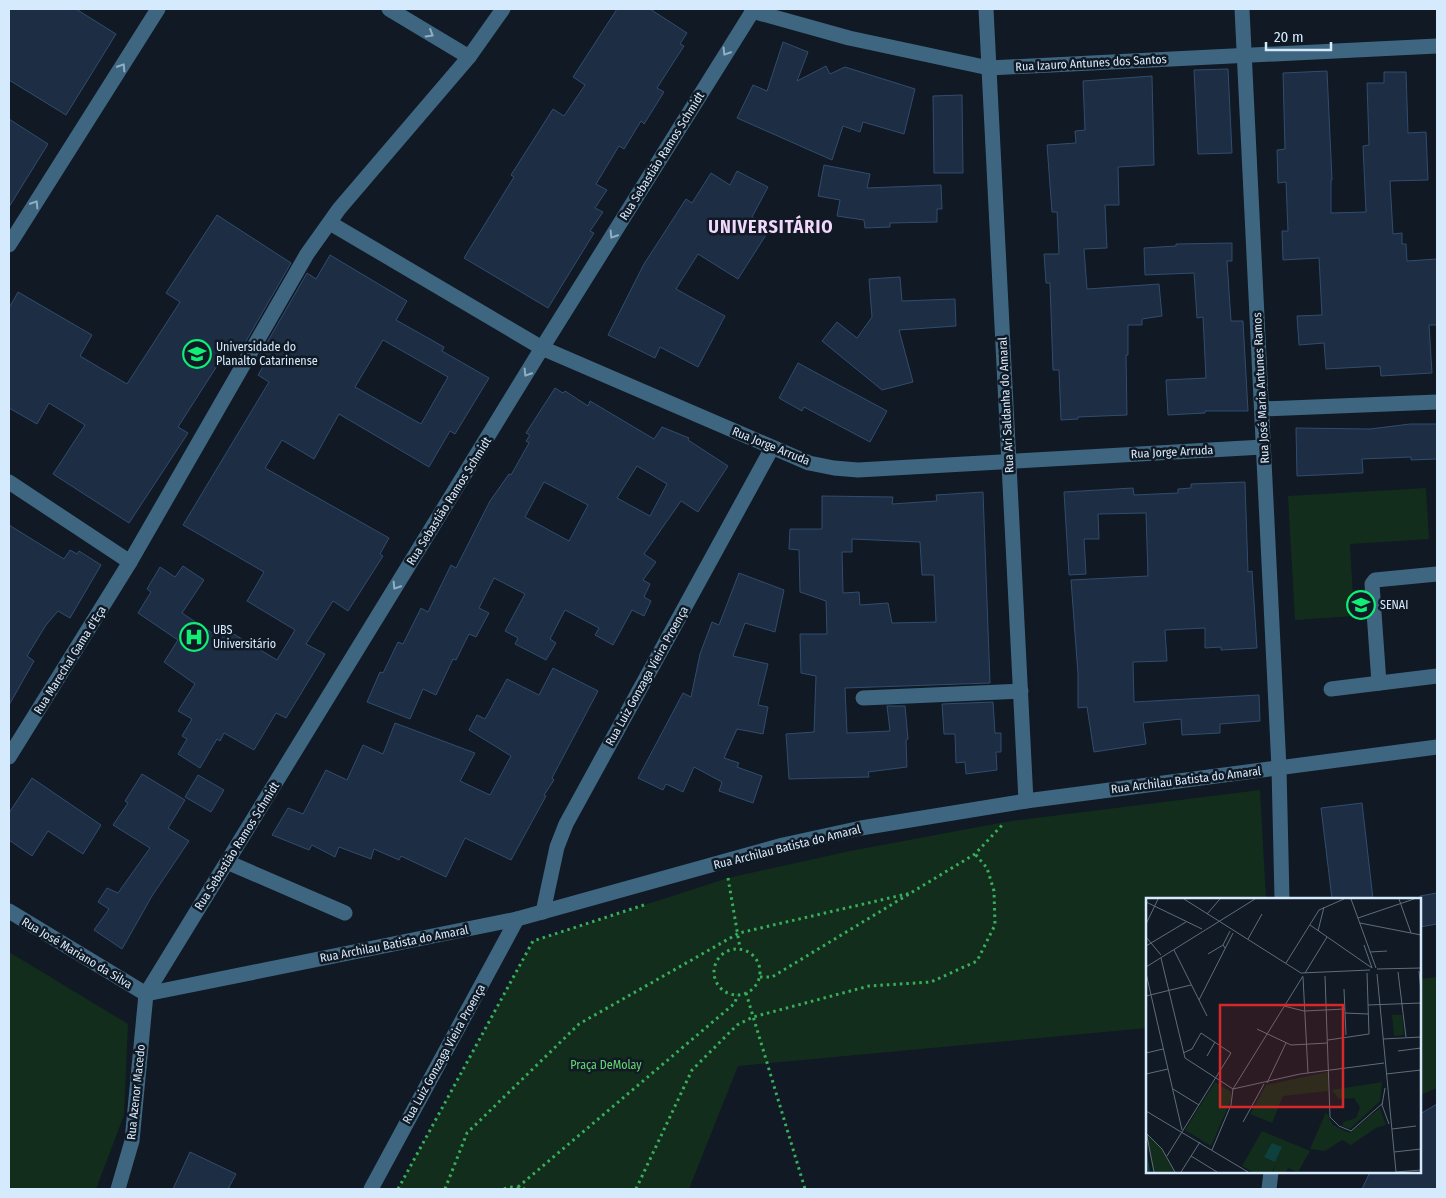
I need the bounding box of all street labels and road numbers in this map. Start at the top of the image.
street label: Rua Izauro Antunes dos Santos [1015,52,1167,74]
street label: Rua Sebastião Ramos Schmidt [617,89,707,223]
street label: Rua José Maria Antunes Ramos [1250,312,1272,464]
street label: Rua Ari Saldanha do Amaral [995,337,1017,473]
street label: Rua Jorge Arruda [730,424,812,468]
street label: Rua Sebastião Ramos Schmidt [404,434,494,568]
street label: Rua Jorge Arruda [1130,443,1214,461]
street label: Rua Marechal Gama d'Eça [31,603,109,717]
street label: Rua Luiz Gonzaga Vieira Proença [603,604,691,748]
street label: Rua Archilau Batista do Amaral [1110,764,1262,796]
street label: Rua Sebastião Ramos Schmidt [192,779,282,913]
street label: Rua Archilau Batista do Amaral [712,822,862,872]
street label: Rua José Mariano da Silva [19,915,135,992]
street label: Rua Archilau Batista do Amaral [319,923,469,965]
street label: Rua Luiz Gonzaga Vieira Proença [400,982,488,1126]
street label: Rua Azenor Macedo [124,1044,148,1140]

